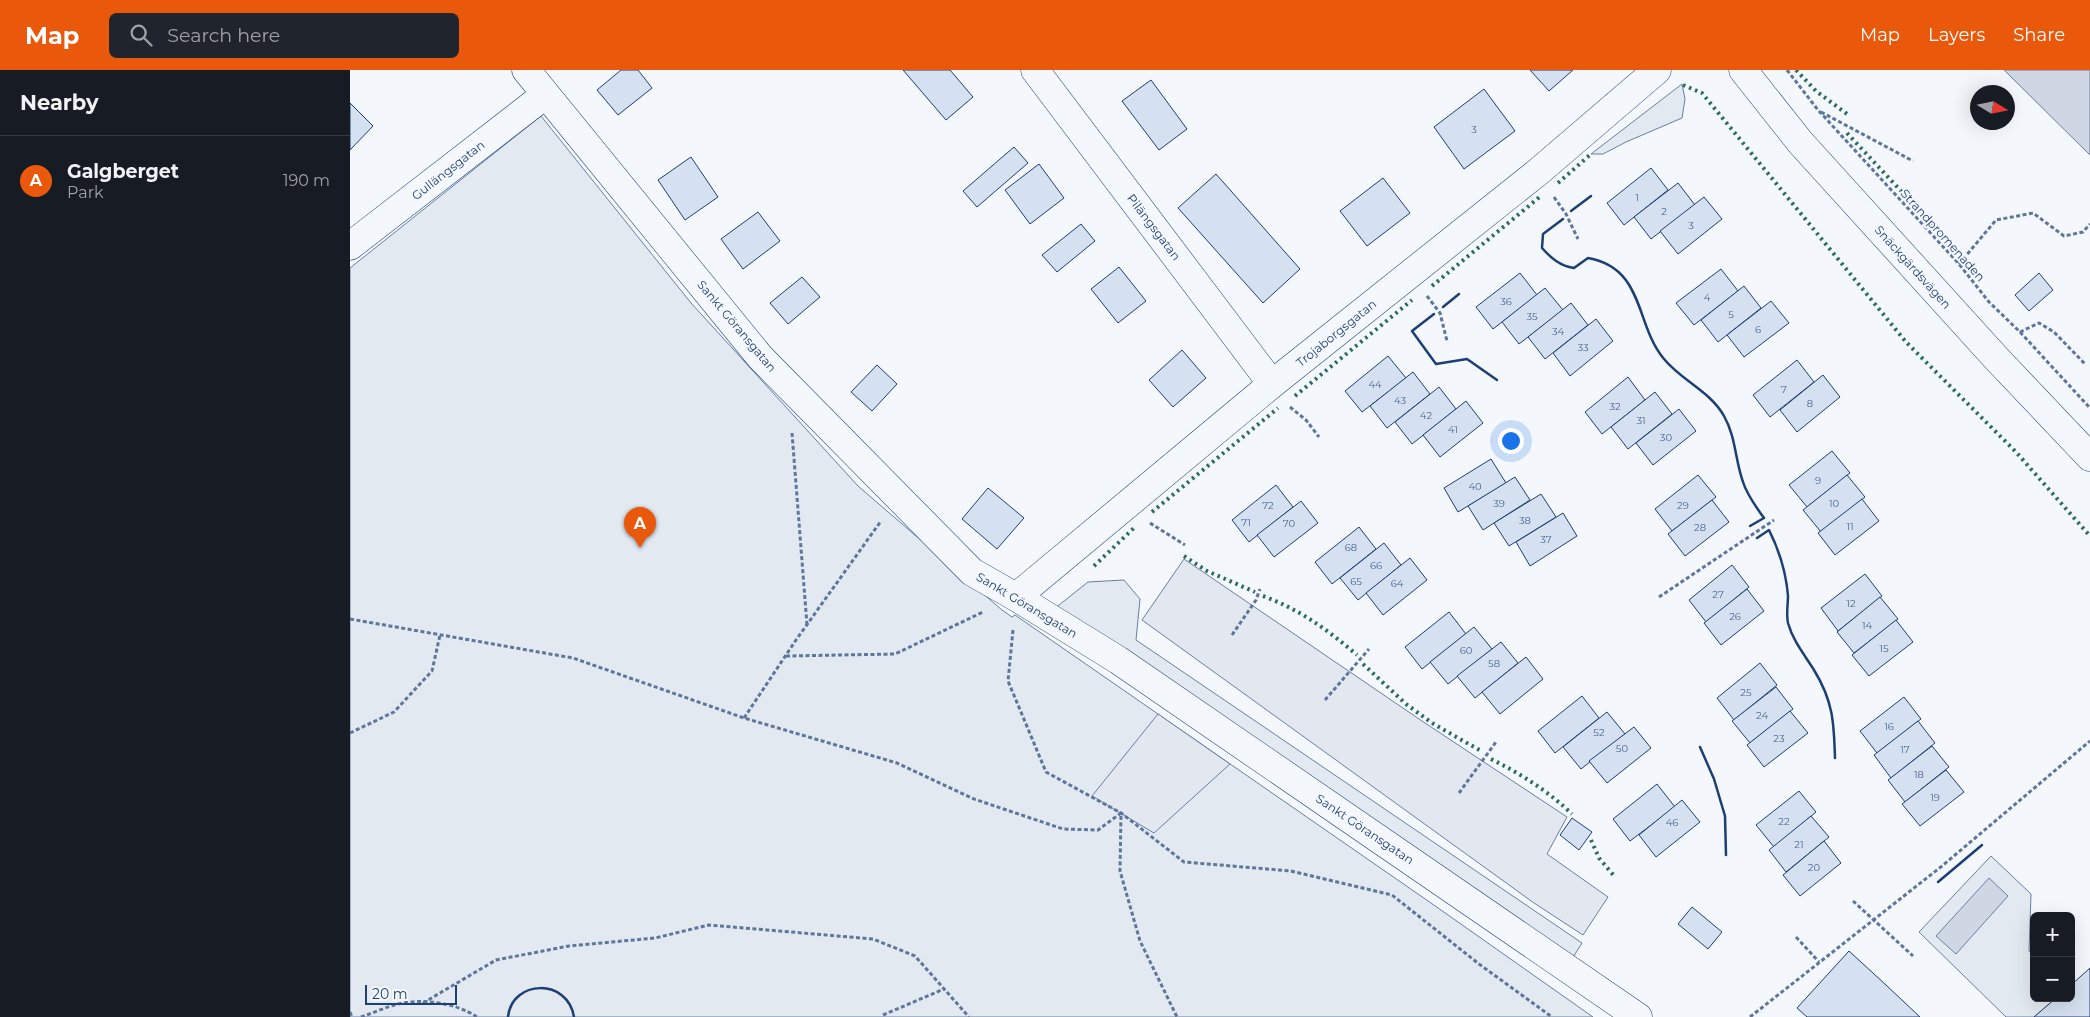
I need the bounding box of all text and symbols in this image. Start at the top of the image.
search box [109,13,459,58]
text: Map [25,21,79,50]
icon: search [127,21,155,49]
text: Search here [167,24,280,47]
text: Map [1860,24,1900,46]
text: Layers [1928,24,1985,46]
text: Share [2013,24,2065,46]
north arrow [1970,85,2015,130]
text: Nearby [20,90,99,115]
house number: 3 [1471,123,1477,136]
street label: Gullängsgatan [409,137,487,203]
text: Galgberget [67,160,179,183]
text: A [30,171,42,190]
text: 190 m [283,171,330,190]
text: Park [67,183,104,202]
street label: Strandpromenaden [1898,186,1988,284]
street label: Pilängsgatan [1124,191,1184,263]
house number: 1 [1635,191,1639,204]
house number: 2 [1661,205,1667,218]
house number: 3 [1688,219,1694,232]
street label: Snäckgärdsvägen [1872,222,1954,312]
street label: Sankt Göransgatan [694,277,780,375]
house number: 4 [1704,291,1711,304]
house number: 36 [1500,295,1512,308]
street label: Trojaborgsgatan [1293,296,1379,370]
house number: 5 [1728,308,1734,321]
house number: 35 [1526,310,1538,323]
house number: 6 [1755,323,1761,336]
house number: 34 [1552,325,1565,338]
house number: 33 [1577,341,1589,354]
house number: 44 [1368,378,1382,391]
house number: 7 [1781,383,1787,396]
house number: 43 [1394,394,1406,407]
house number: 8 [1807,397,1813,410]
house number: 32 [1609,400,1621,413]
house number: 42 [1420,409,1432,422]
house number: 31 [1636,414,1646,427]
house number: 41 [1448,423,1458,436]
your location [1498,428,1524,454]
house number: 30 [1660,431,1673,444]
house number: 9 [1815,474,1821,487]
house number: 40 [1468,480,1482,493]
house number: 39 [1493,497,1505,510]
house number: 10 [1829,497,1839,510]
house number: 72 [1262,499,1274,512]
house number: 29 [1677,499,1689,512]
pin: A [624,507,656,548]
house number: 38 [1519,514,1531,527]
house number: 71 [1241,516,1251,529]
house number: 70 [1283,517,1296,530]
house number: 11 [1846,520,1854,533]
house number: 28 [1694,521,1706,534]
house number: 37 [1540,533,1552,546]
house number: 68 [1345,541,1357,554]
house number: 66 [1370,559,1382,572]
street label: Sankt Göransgatan [974,569,1080,641]
house number: 65 [1350,575,1362,588]
house number: 64 [1391,577,1404,590]
house number: 27 [1712,588,1724,601]
house number: 12 [1846,597,1856,610]
house number: 26 [1729,610,1741,623]
house number: 14 [1862,619,1872,632]
house number: 15 [1879,642,1889,655]
house number: 60 [1460,644,1473,657]
house number: 58 [1488,657,1500,670]
house number: 25 [1740,686,1752,699]
house number: 24 [1756,709,1768,722]
house number: 16 [1884,720,1894,733]
house number: 52 [1593,726,1605,739]
house number: 23 [1773,732,1785,745]
house number: 50 [1616,742,1629,755]
house number: 17 [1900,743,1910,756]
house number: 18 [1914,768,1924,781]
street label: Sankt Göransgatan [1313,791,1417,867]
house number: 19 [1930,791,1940,804]
house number: 22 [1778,815,1790,828]
house number: 46 [1666,816,1678,829]
house number: 21 [1794,838,1804,851]
house number: 20 [1808,861,1821,874]
map controls [2030,912,2075,1002]
button: + [2030,912,2075,957]
button: − [2030,957,2075,1002]
scale bar [365,982,458,1005]
text: 20 m [372,985,408,1003]

